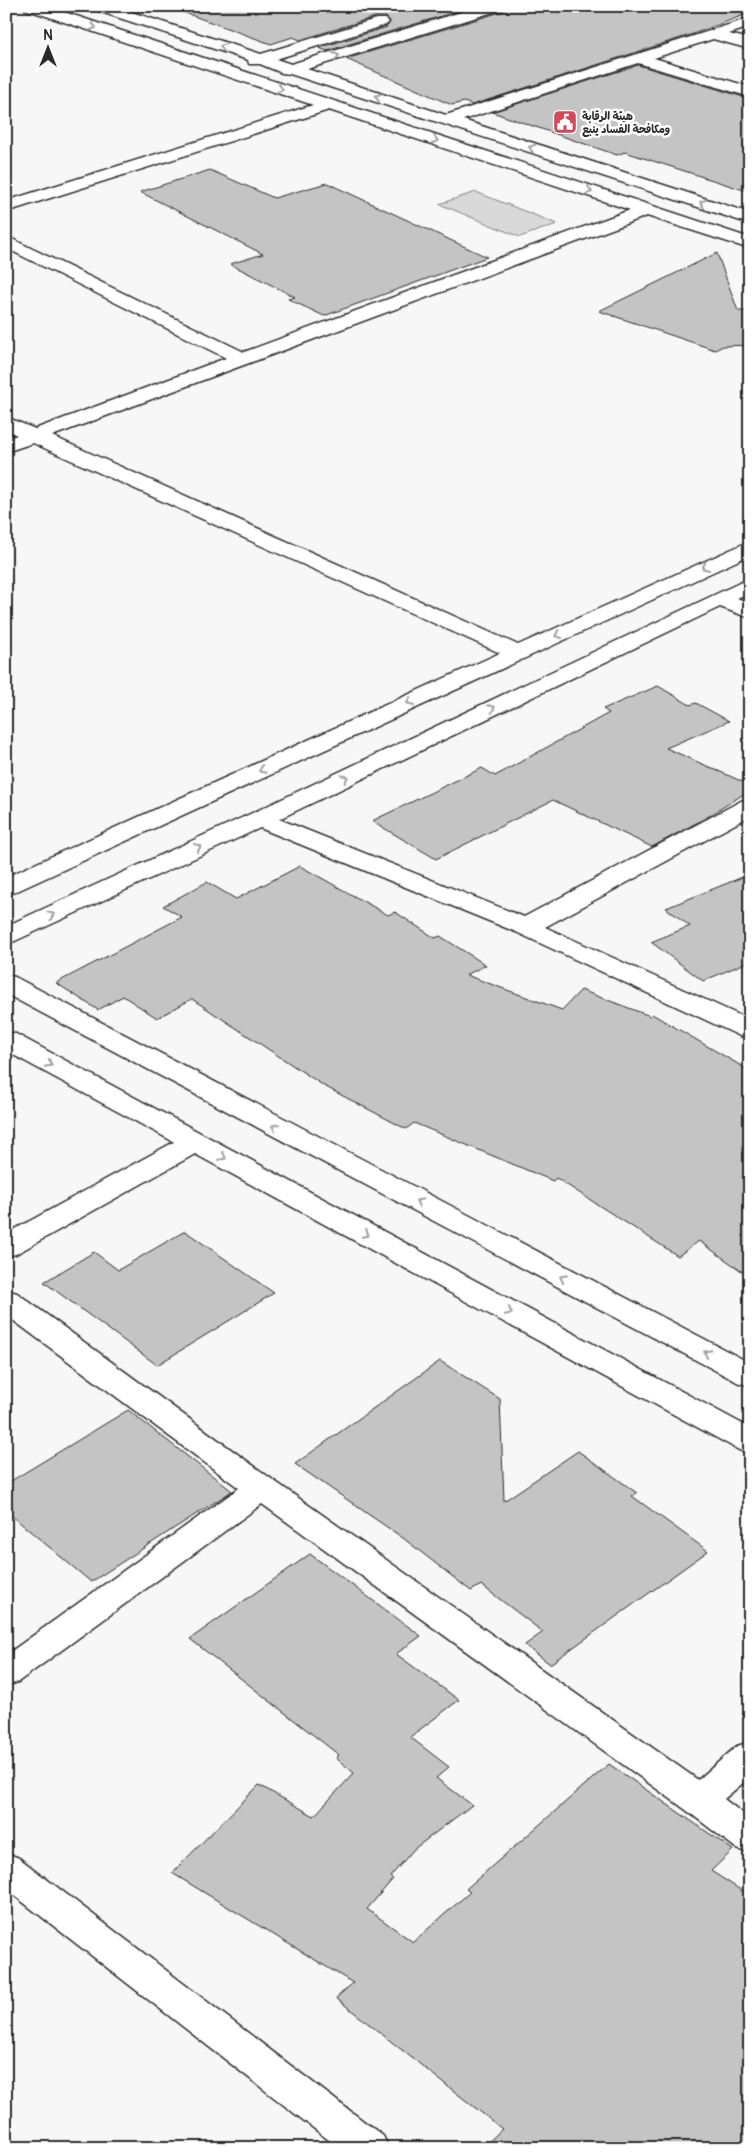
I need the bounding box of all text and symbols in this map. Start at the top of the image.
one-way arrow [88,21,97,31]
north arrow [22,22,72,72]
text: N [43,27,53,44]
one-way arrow [219,43,228,53]
one-way arrow [331,51,340,61]
one-way arrow [276,83,284,93]
one-way arrow [374,93,382,103]
public building icon: هيئة الرقابة ومكافحة الفساد ينبع [552,109,578,135]
place label: هيئة الرقابة ومكافحة الفساد ينبع [582,110,670,137]
one-way arrow [430,134,438,144]
one-way arrow [529,143,537,153]
one-way arrow [584,185,593,195]
one-way arrow [700,199,708,209]
one-way arrow [701,560,710,571]
one-way arrow [554,628,563,639]
one-way arrow [406,696,415,707]
one-way arrow [487,703,496,714]
one-way arrow [258,764,267,774]
one-way arrow [340,774,349,784]
one-way arrow [193,843,202,854]
one-way arrow [45,912,54,922]
one-way arrow [44,1057,53,1067]
one-way arrow [271,1123,280,1133]
one-way arrow [218,1151,227,1161]
one-way arrow [415,1198,424,1208]
one-way arrow [361,1228,370,1238]
one-way arrow [559,1274,568,1284]
one-way arrow [504,1306,513,1316]
one-way arrow [703,1349,712,1359]

